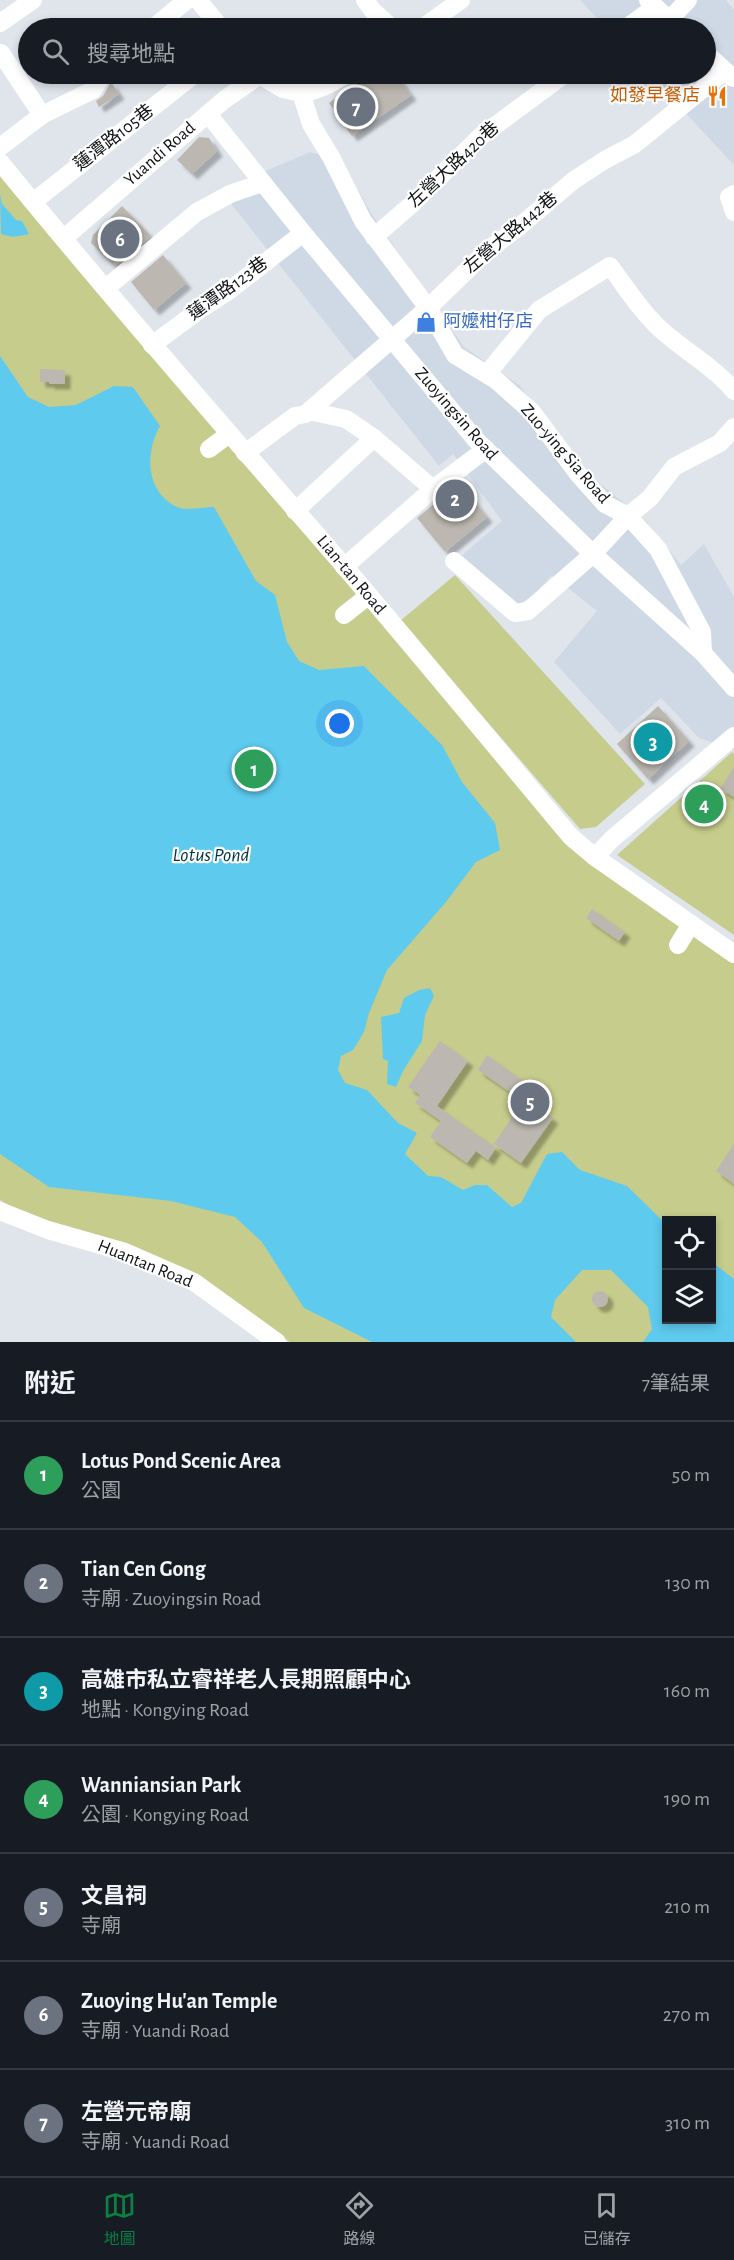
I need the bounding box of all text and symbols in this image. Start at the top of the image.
search box [18,18,716,84]
icon: search [39,35,72,68]
text: 搜尋地點 [87,43,175,65]
pin: 7 [336,84,376,130]
restaurant icon: 如發早餐店 [705,84,729,108]
place label: 如發早餐店 [610,85,700,105]
street label: 蓮潭路105巷 [70,100,157,174]
street label: 左營大路420巷 [404,117,503,211]
street label: Yuandi Road [121,119,199,189]
street label: 左營大路442巷 [460,187,561,277]
pin: 6 [100,216,140,262]
street label: 蓮潭路123巷 [184,253,271,324]
shop icon: 阿嬤柑仔店 [414,310,438,334]
place label: 阿嬤柑仔店 [443,311,533,331]
street label: Zuoyingsin Road [411,364,501,464]
street label: Zuo-ying Sia Road [517,401,613,507]
pin: 2 [436,476,474,522]
street label: Lian-tan Road [313,532,389,618]
your location [325,709,354,738]
pin: 3 [634,720,672,764]
pin: 1 [234,746,274,792]
pin: 4 [684,782,724,826]
water label: Lotus Pond [173,845,250,865]
pin: 5 [510,1080,550,1124]
map controls [662,1216,716,1324]
button: locate [662,1216,716,1270]
street label: Huantan Road [95,1237,195,1291]
button: layers [662,1270,716,1324]
text: 附近 [24,1371,76,1397]
text: 7筆結果 [642,1374,710,1394]
text: Lotus Pond Scenic Area [81,1450,281,1472]
text: 1 [40,1465,47,1485]
text: 50 m [672,1465,710,1485]
text: 公園 [81,1481,121,1501]
text: Tian Cen Gong [81,1558,206,1580]
text: 2 [39,1573,48,1593]
text: 130 m [665,1573,710,1593]
text: 寺廟 · Zuoyingsin Road [81,1589,261,1609]
text: 高雄市私立睿祥老人長期照顧中心 [81,1669,411,1691]
text: 3 [39,1681,48,1701]
text: 160 m [664,1681,710,1701]
text: 地點 · Kongying Road [81,1700,249,1720]
text: Wanniansian Park [81,1774,241,1796]
text: 4 [38,1789,49,1809]
text: 190 m [664,1789,710,1809]
text: 公園 · Kongying Road [81,1805,249,1825]
text: 文昌祠 [81,1885,147,1907]
text: 5 [39,1897,48,1917]
text: 210 m [664,1897,710,1917]
text: 寺廟 [81,1916,121,1936]
text: Zuoying Hu'an Temple [81,1990,277,2012]
text: 6 [39,2005,48,2025]
text: 270 m [663,2005,710,2025]
text: 寺廟 · Yuandi Road [81,2021,229,2041]
text: 左營元帝廟 [81,2101,191,2123]
text: 7 [39,2113,48,2133]
text: 310 m [665,2113,710,2133]
text: 寺廟 · Yuandi Road [81,2132,229,2152]
tab: 地圖 [103,2189,136,2249]
tab: 路線 [343,2189,376,2249]
tab: 已儲存 [583,2189,631,2249]

